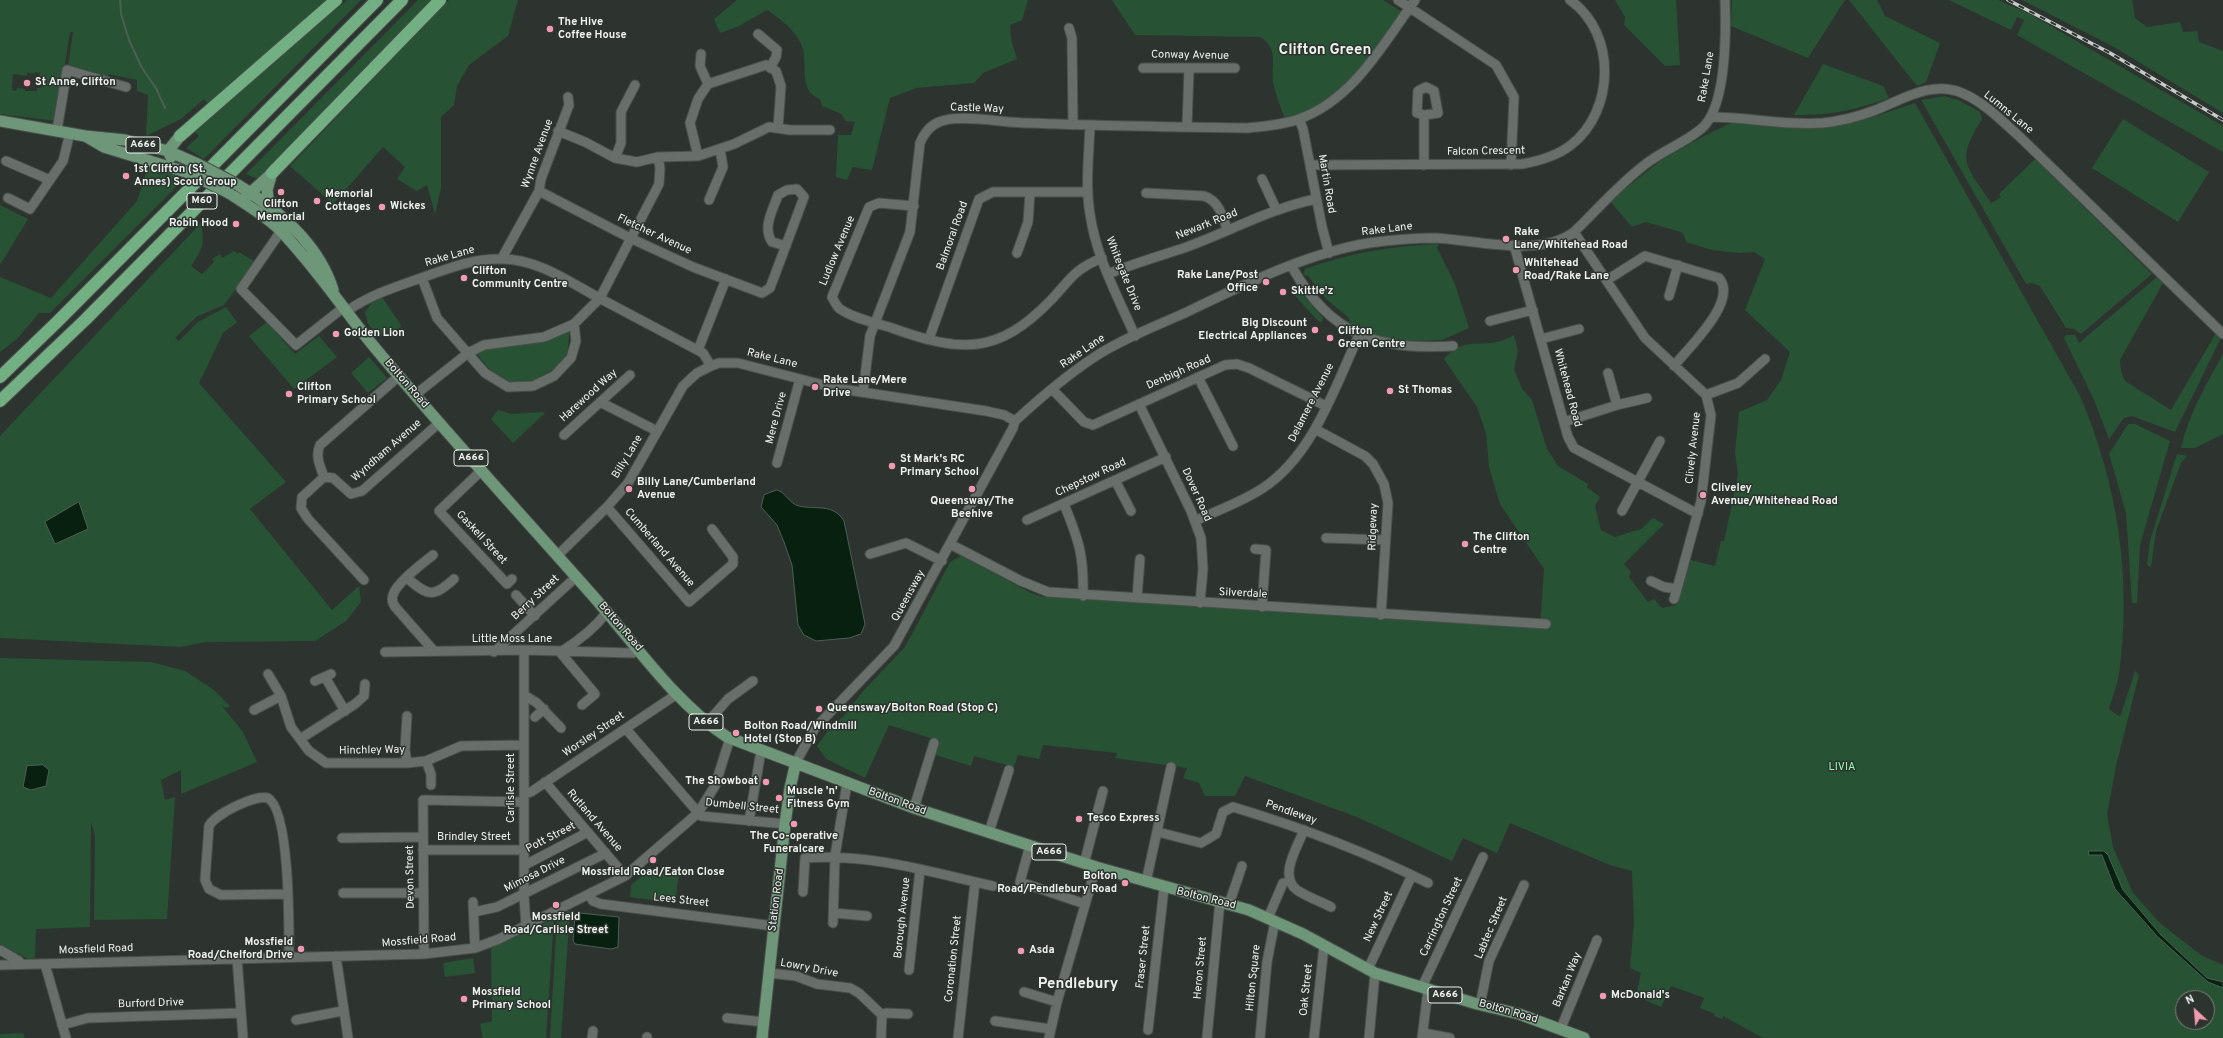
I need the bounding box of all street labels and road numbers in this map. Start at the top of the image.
street label: Conway Avenue [1151,49,1229,63]
street label: Rake Lane [1696,51,1718,103]
street label: Lumns Lane [1980,89,2036,137]
street label: Castle Way [950,101,1004,117]
street label: Wynne Avenue [519,117,557,191]
road number: A666 [126,137,160,153]
street label: Falcon Crescent [1447,145,1525,159]
street label: Martin Road [1314,153,1338,215]
road number: M60 [187,193,217,209]
street label: Balmoral Road [934,200,972,272]
street label: Newark Road [1174,207,1240,243]
street label: Fletcher Avenue [615,212,693,258]
street label: Ludlow Avenue [817,214,859,288]
street label: Rake Lane [1361,220,1413,240]
street label: Whitegate Drive [1102,235,1144,313]
street label: Rake Lane [423,244,477,270]
street label: Rake Lane [1058,332,1108,372]
street label: Rake Lane [745,346,799,372]
street label: Whitehead Road [1550,347,1584,429]
street label: Denbigh Road [1145,353,1213,393]
street label: Bolton Road [381,357,431,411]
street label: Delamere Avenue [1286,361,1338,445]
street label: Harewood Way [558,367,620,425]
street label: Mere Drive [764,390,790,446]
street label: Clively Avenue [1684,411,1704,485]
street label: Wyndham Avenue [349,417,425,485]
street label: Billy Lane [610,433,646,481]
road number: A666 [454,450,488,466]
street label: Chepstow Road [1053,456,1129,500]
street label: Dover Road [1178,466,1214,524]
street label: Ridgeway [1367,503,1381,551]
street label: Cumberland Avenue [621,506,697,590]
street label: Gaskell Street [453,508,509,568]
street label: Queensway [889,568,929,624]
street label: Berry Street [509,572,563,624]
street label: Silverdale [1218,586,1268,602]
street label: Bolton Road [595,600,645,654]
street label: Little Moss Lane [472,633,552,647]
street label: Worsley Street [561,709,627,761]
road number: A666 [689,714,723,730]
street label: Hinchley Way [339,744,405,758]
street label: Carlisle Street [505,753,519,823]
street label: Bolton Road [866,785,928,819]
street label: Rutland Avenue [563,787,625,855]
street label: Dumbell Street [705,797,779,817]
street label: Pendleway [1264,798,1318,828]
street label: Pott Street [524,820,578,856]
street label: Brindley Street [437,831,511,845]
road number: A666 [1032,844,1066,860]
street label: Devon Street [404,845,418,909]
street label: Mimosa Drive [502,854,568,896]
street label: Station Road [767,868,787,932]
street label: Carrington Street [1418,875,1466,959]
street label: Borough Avenue [892,877,914,959]
street label: Bolton Road [1175,885,1237,913]
street label: New Street [1362,890,1396,944]
street label: Lees Street [652,892,710,910]
street label: Labtec Street [1473,895,1511,961]
street label: Coronation Street [943,915,965,1003]
street label: Fraser Street [1134,925,1154,989]
street label: Mossfield Road [381,931,457,951]
street label: Heron Street [1192,936,1210,1000]
street label: Mossfield Road [58,942,134,958]
street label: Hilton Square [1244,944,1264,1012]
street label: Barkan Way [1551,951,1585,1009]
street label: Lowry Drive [779,957,839,981]
street label: Oak Street [1298,963,1316,1017]
road number: A666 [1428,987,1462,1003]
street label: Burford Drive [118,996,184,1012]
street label: Bolton Road [1477,997,1539,1027]

